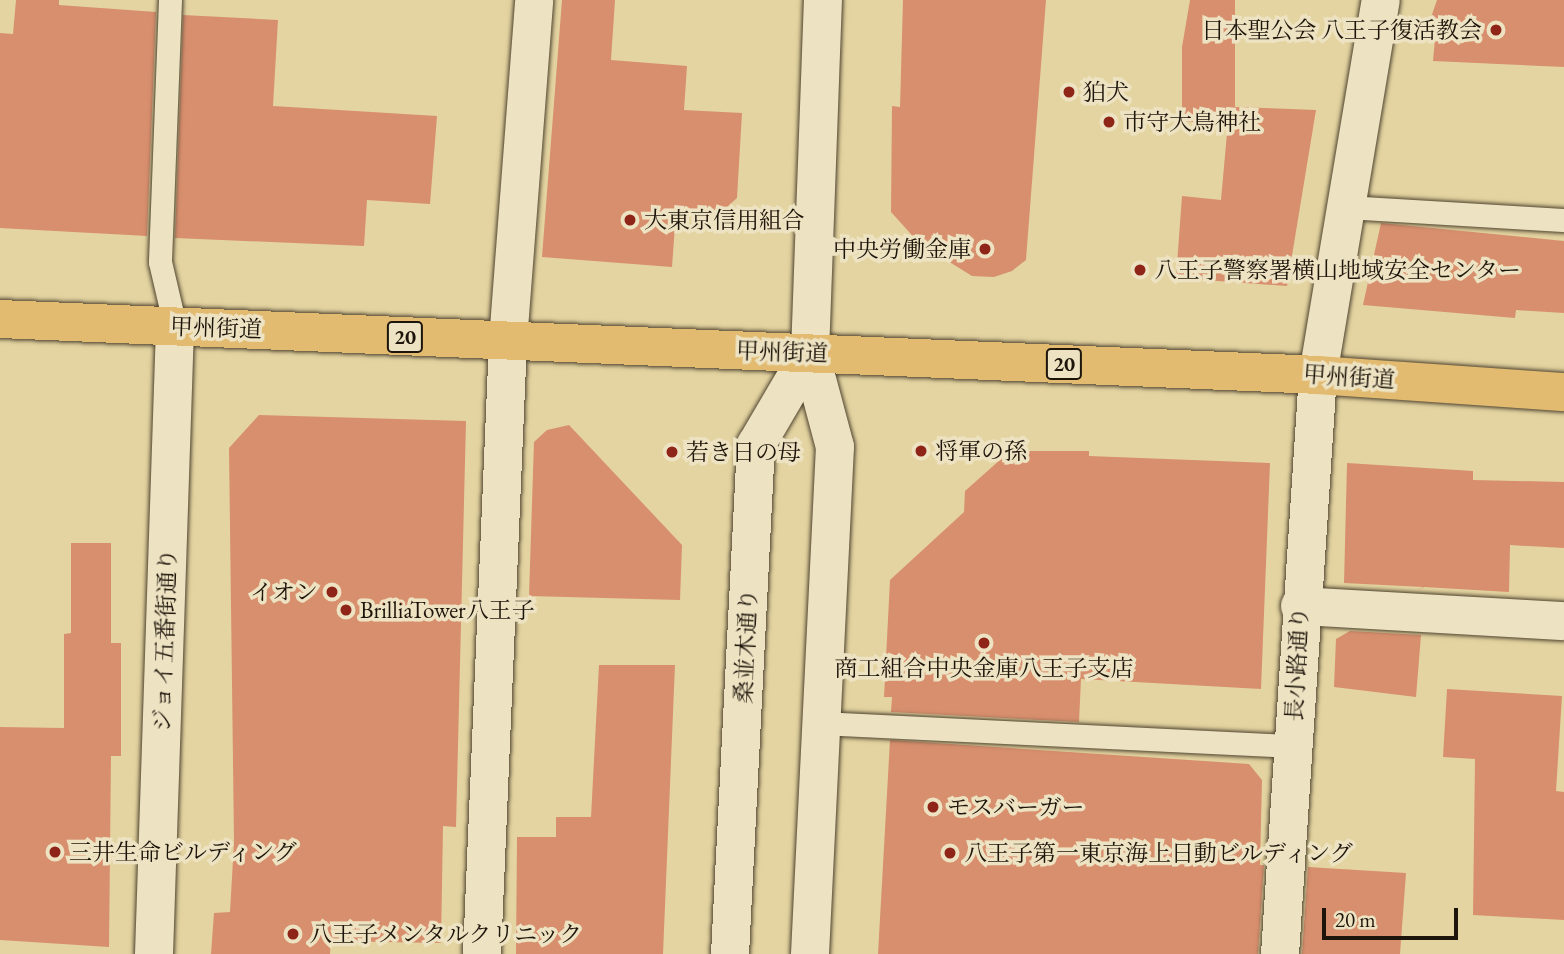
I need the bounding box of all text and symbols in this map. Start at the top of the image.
place label: 日本聖公会 八王子復活教会 [1201,16,1482,44]
marker: 日本聖公会 八王子復活教会 [1488,22,1504,38]
place label: 狛犬 [1083,78,1129,106]
marker: 狛犬 [1061,84,1077,100]
place label: 市守大鳥神社 [1123,108,1261,136]
marker: 市守大鳥神社 [1101,114,1117,130]
place label: 大東京信用組合 [644,206,805,234]
marker: 大東京信用組合 [622,212,638,228]
place label: 中央労働金庫 [833,235,971,263]
marker: 中央労働金庫 [977,241,993,257]
place label: 八王子警察署横山地域安全センター [1154,256,1522,284]
marker: 八王子警察署横山地域安全センター [1132,262,1148,278]
street label: 甲州街道 [170,313,262,343]
road number: 20 [386,320,424,354]
street label: 甲州街道 [736,337,828,367]
road number: 20 [1045,346,1083,382]
street label: 甲州街道 [1302,360,1396,394]
place label: 将軍の孫 [935,437,1027,465]
place label: 若き日の母 [686,438,801,466]
marker: 将軍の孫 [913,443,929,459]
marker: 若き日の母 [664,444,680,460]
street label: ジョイ五番街通り [148,548,182,732]
place label: イオン [249,578,318,606]
marker: イオン [324,584,340,600]
street label: 桑並木通り [729,588,763,704]
place label: BrilliaTower八王子 [360,596,535,624]
marker: BrilliaTower八王子 [338,602,354,618]
street label: 長小路通り [1280,606,1314,722]
marker: 商工組合中央金庫八王子支店 [976,635,992,651]
place label: 商工組合中央金庫八王子支店 [835,654,1133,682]
place label: モスバーガー [947,793,1085,821]
marker: モスバーガー [925,799,941,815]
place label: 三井生命ビルディング [69,838,299,866]
place label: 八王子第一東京海上日動ビルディング [964,839,1355,867]
marker: 三井生命ビルディング [47,844,63,860]
marker: 八王子第一東京海上日動ビルディング [942,845,958,861]
scale bar [1326,894,1462,938]
text: 20 m [1335,906,1376,933]
place label: 八王子メンタルクリニック [309,920,585,948]
marker: 八王子メンタルクリニック [283,924,303,944]

